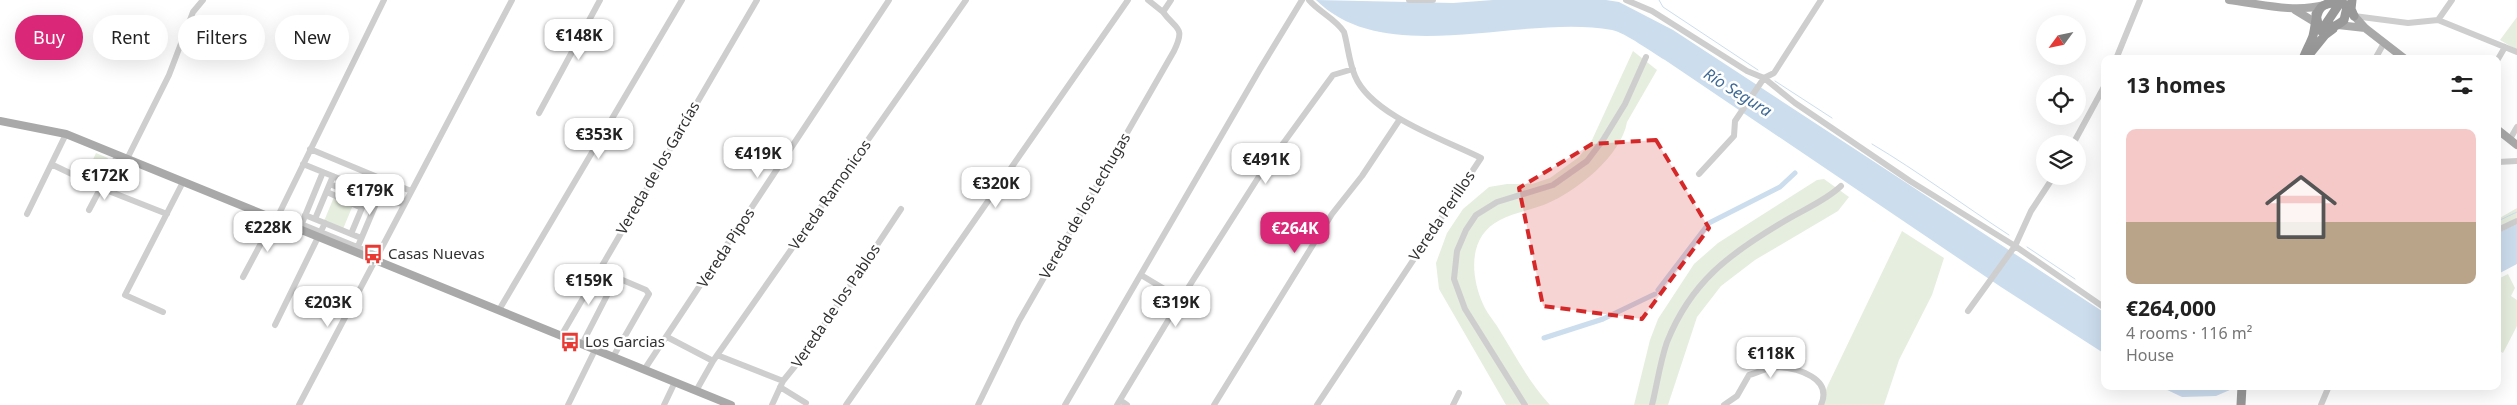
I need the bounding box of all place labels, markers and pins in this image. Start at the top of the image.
pin: €148K [544,18,614,61]
pin: €353K [564,118,634,160]
pin: €419K [723,136,793,179]
pin: €491K [1231,142,1301,185]
pin: €172K [70,158,140,201]
pin: €320K [961,166,1031,209]
pin: €179K [335,174,405,216]
pin: €228K [233,210,303,253]
pin: €264K [1260,212,1330,254]
bus stop icon: Casas Nuevas [362,243,384,265]
place label: Casas Nuevas [388,243,485,263]
pin: €159K [554,264,624,306]
pin: €203K [293,286,363,328]
pin: €319K [1141,286,1211,328]
bus stop icon: Los Garcias [559,331,581,353]
place label: Los Garcias [585,331,665,351]
pin: €118K [1736,336,1806,379]

